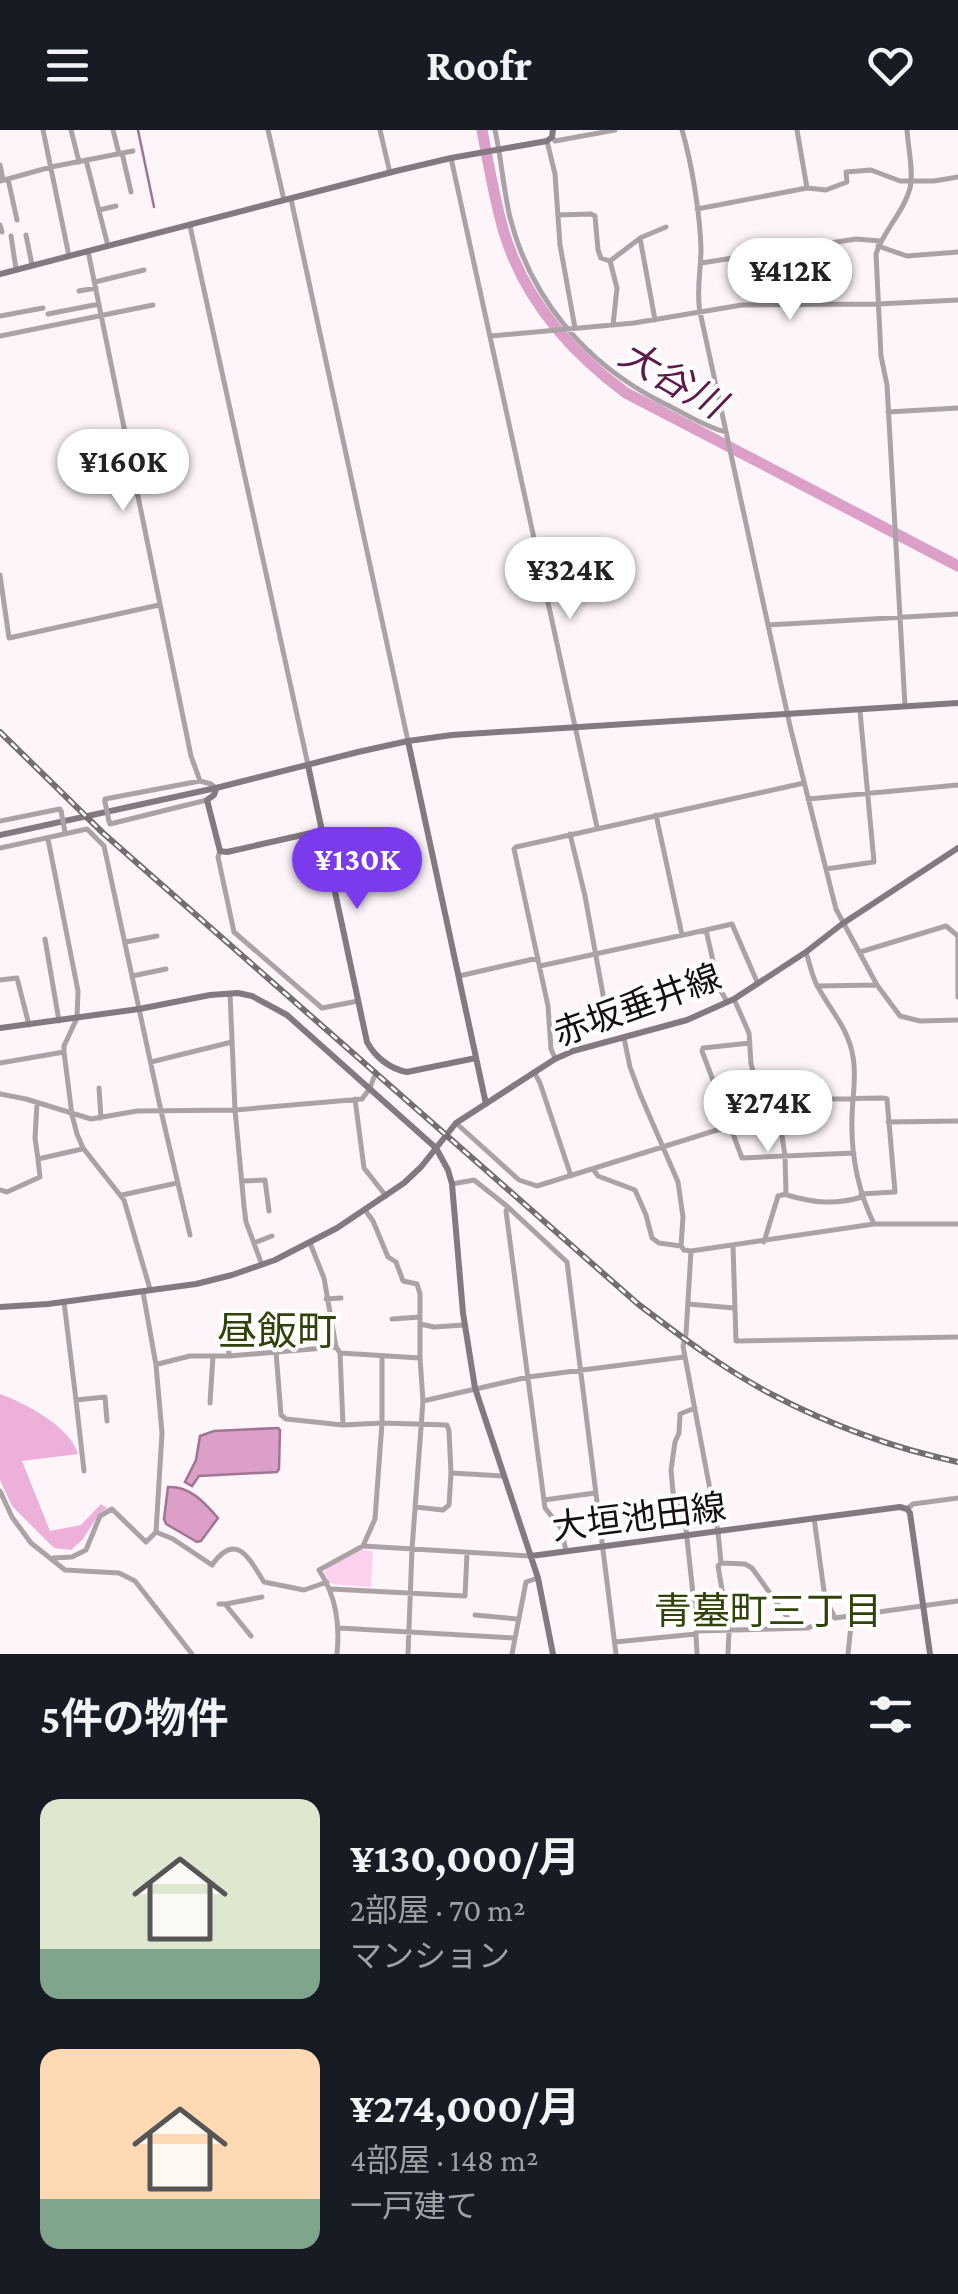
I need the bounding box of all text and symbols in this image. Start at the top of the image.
icon: menu [40,38,95,93]
icon: heart [863,38,918,93]
text: Roofr [426,40,532,90]
pin: ¥412K [720,238,860,323]
text: ¥412K [749,252,831,288]
water label: 大谷川 [612,332,735,428]
pin: ¥160K [53,429,193,514]
text: ¥160K [79,443,167,479]
pin: ¥324K [500,537,640,622]
text: ¥324K [527,551,613,587]
pin: ¥130K [287,827,427,912]
text: ¥130K [314,841,400,877]
street label: 赤坂垂井線 [548,957,726,1054]
pin: ¥274K [698,1070,838,1155]
text: ¥274K [725,1084,811,1120]
district label: 昼飯町 [217,1309,337,1354]
street label: 大垣池田線 [550,1487,728,1548]
district label: 青墓町三丁目 [654,1590,882,1632]
icon: filters [863,1687,918,1742]
text: 5件の物件 [40,1695,229,1742]
text: ¥130,000/月 [350,1834,580,1881]
icon: home [120,1839,240,1959]
text: 2部屋 · 70 m² [350,1892,526,1928]
text: マンション [350,1938,510,1974]
text: ¥274,000/月 [350,2084,580,2131]
icon: home [120,2089,240,2209]
text: 4部屋 · 148 m² [350,2142,538,2178]
text: 一戸建て [350,2188,478,2224]

